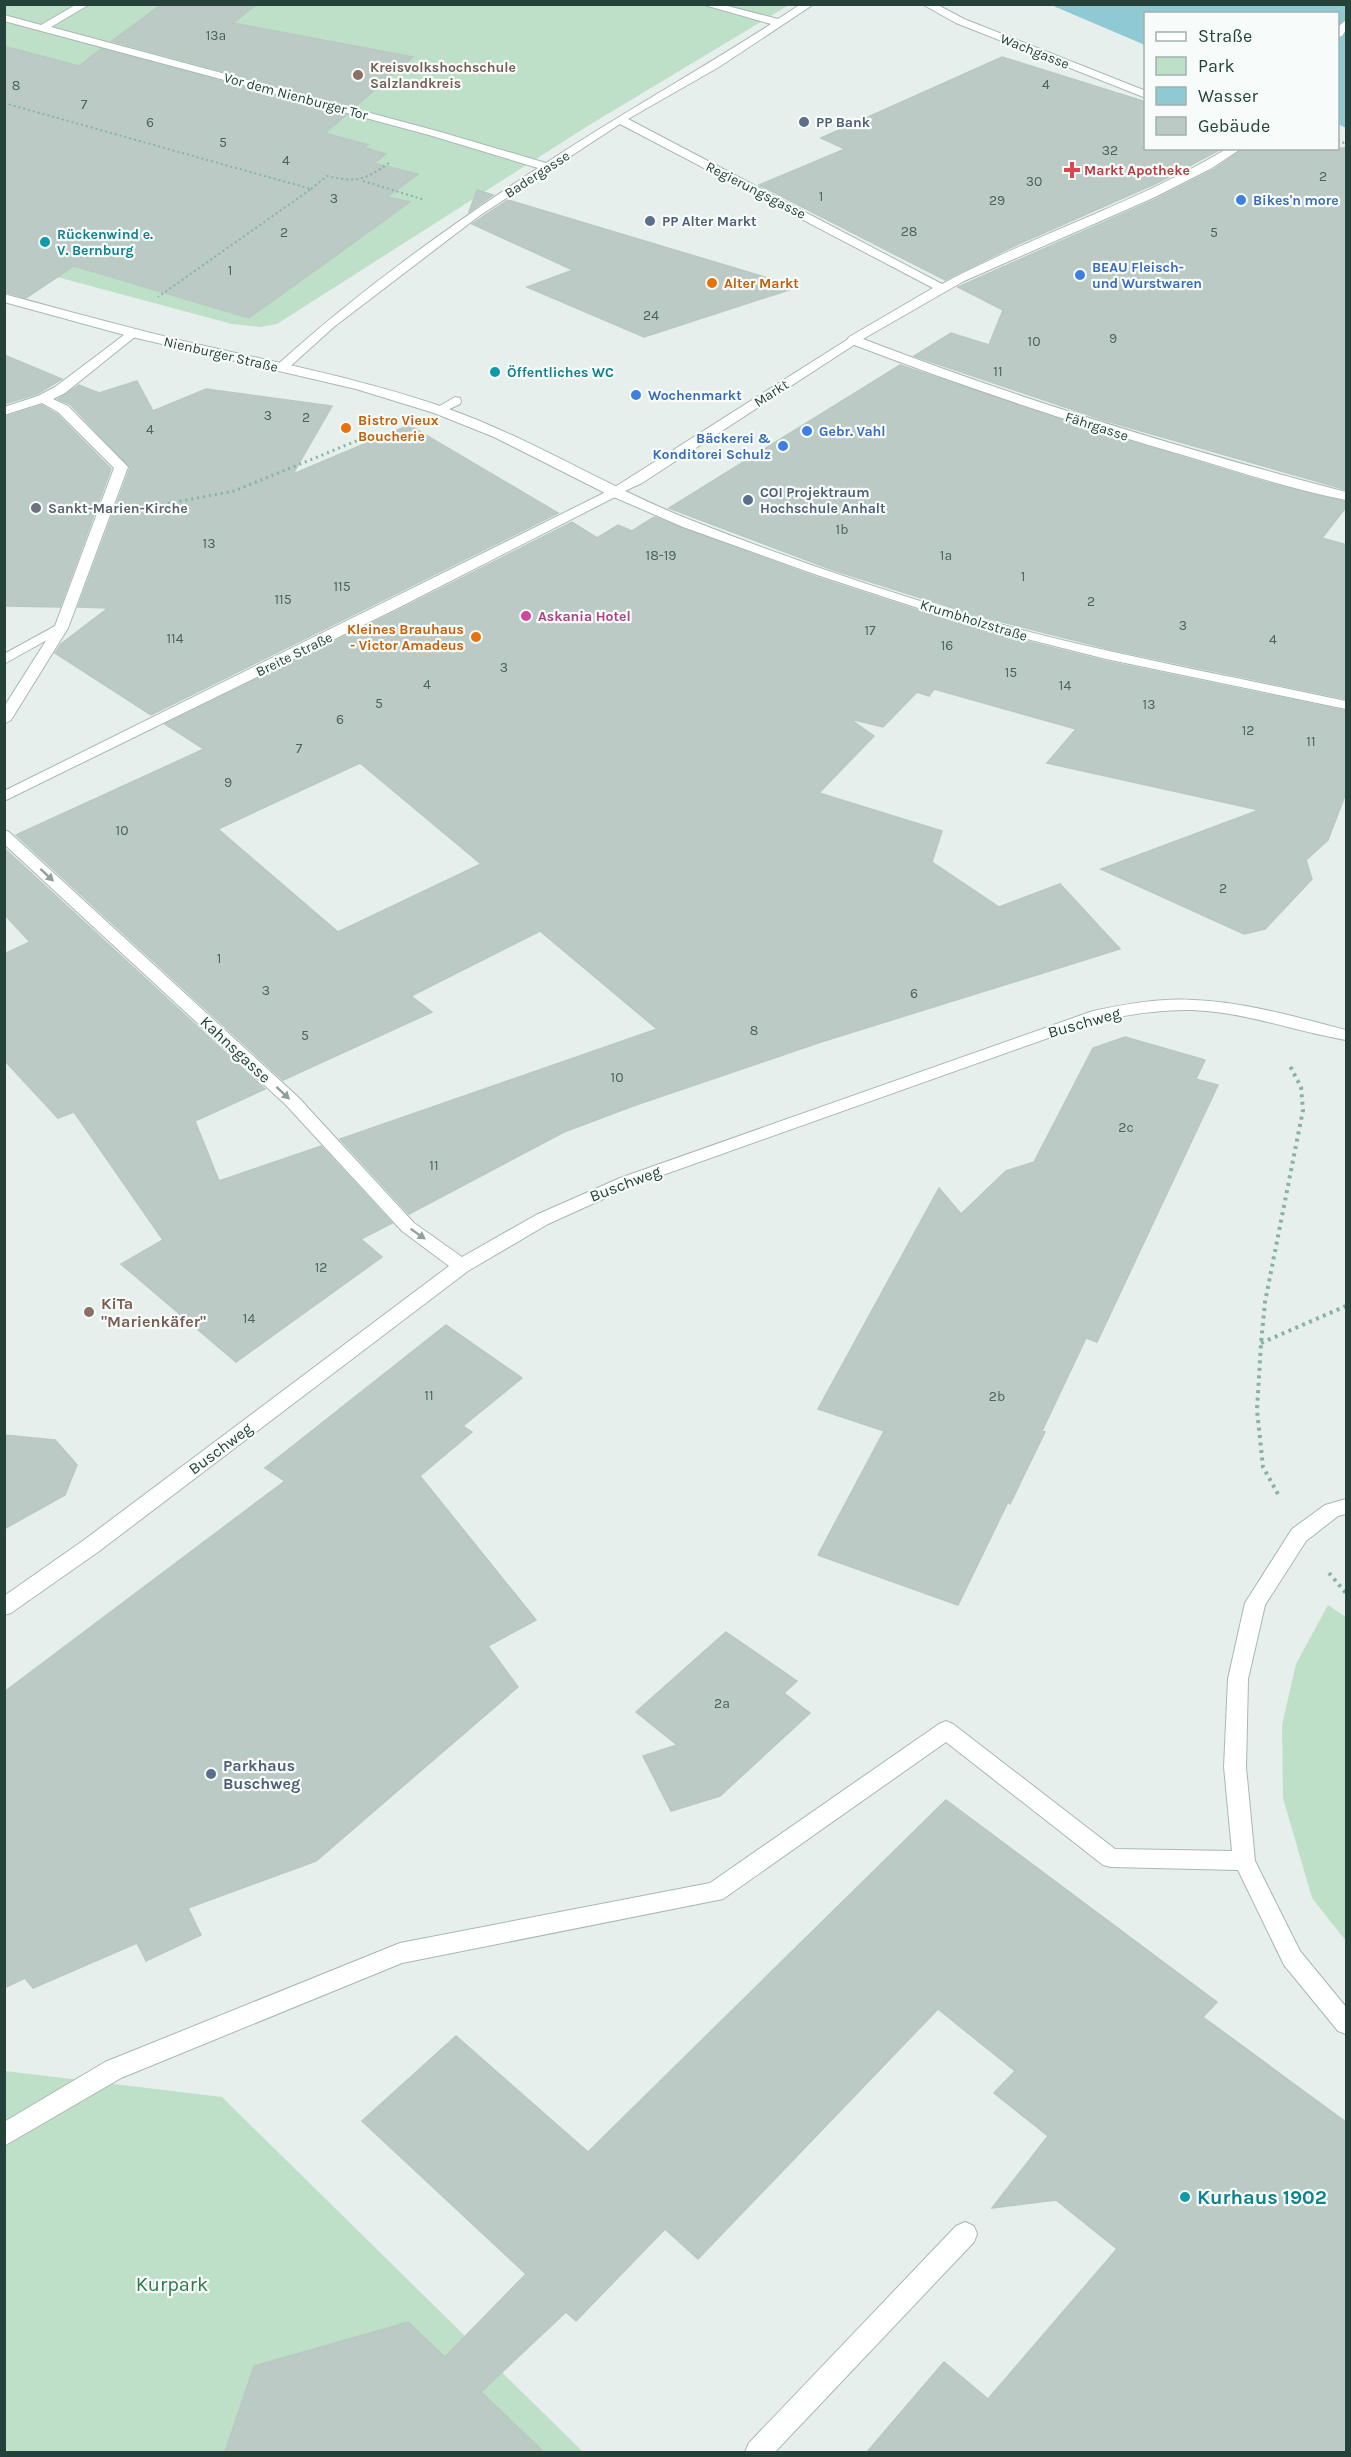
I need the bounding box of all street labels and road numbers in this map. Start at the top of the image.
street label: Wachgasse [998,30,1072,73]
street label: Vor dem Nienburger Tor [222,69,371,124]
street label: Badergasse [502,147,573,202]
street label: Regierungsgasse [703,158,809,223]
street label: Nienburger Straße [162,333,280,376]
street label: Markt [751,376,792,411]
street label: Fährgasse [1063,408,1131,445]
street label: Krumbholzstraße [918,596,1030,645]
street label: Breite Straße [253,629,335,680]
street label: Buschweg [1046,1003,1123,1042]
street label: Kahnsgasse [197,1012,275,1087]
street label: Buschweg [587,1161,663,1206]
street label: Buschweg [185,1418,256,1478]

